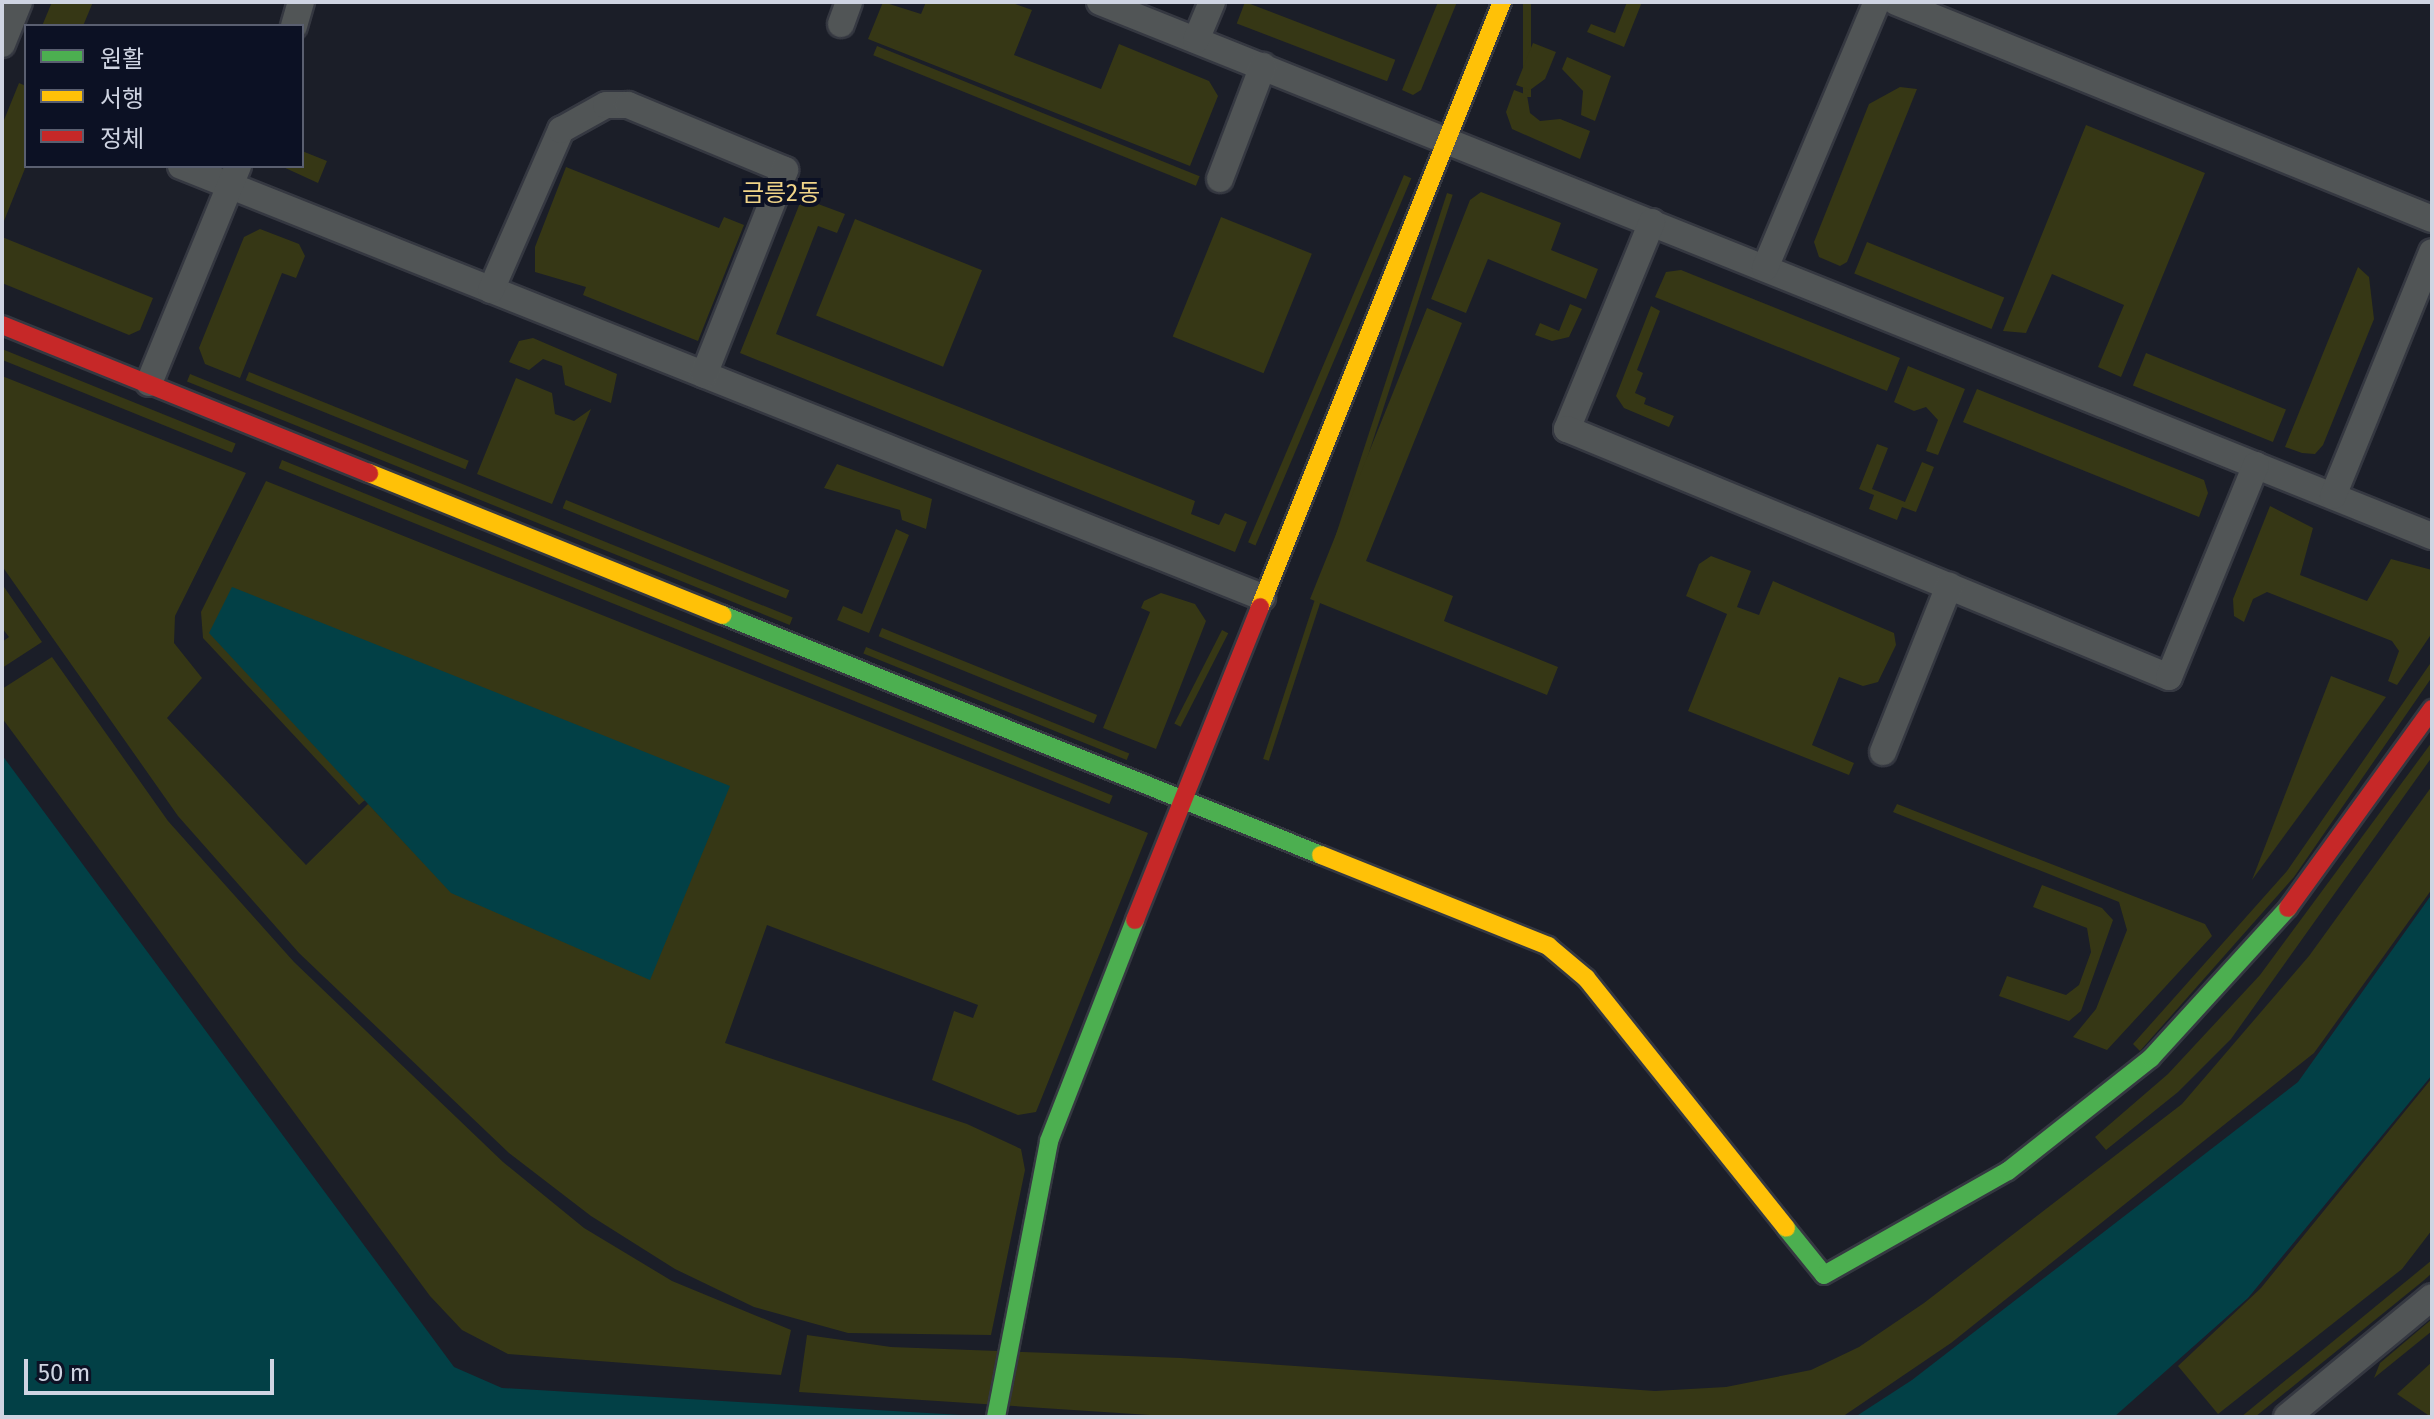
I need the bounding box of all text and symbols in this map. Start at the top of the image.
legend [24,24,304,168]
text: 원활 [100,45,144,73]
text: 서행 [100,85,144,113]
text: 정체 [100,125,144,153]
district label: 금릉2동 [742,180,820,208]
scale bar [28,1343,278,1393]
text: 50 m [38,1359,90,1387]

